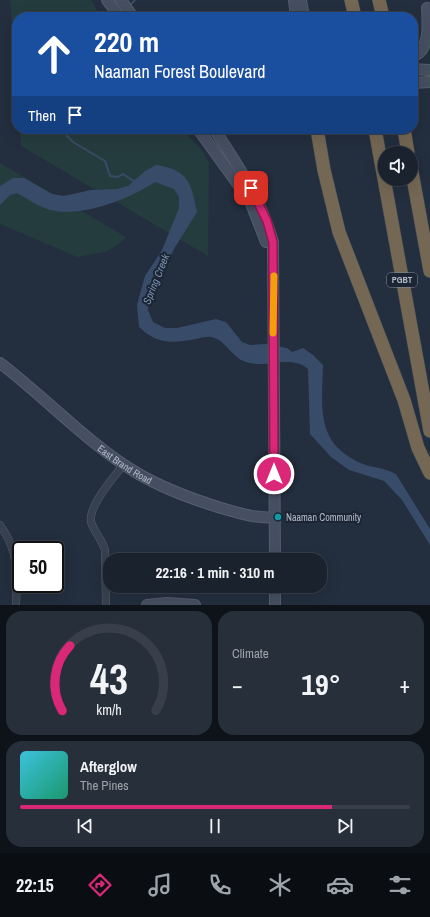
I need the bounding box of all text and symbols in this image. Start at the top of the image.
text: 220 m [94,23,159,61]
icon: ahead [28,28,80,80]
text: Naaman Forest Boulevard [94,59,266,84]
icon: arrive [64,104,86,126]
text: Then [28,105,56,126]
map controls [378,146,418,186]
button: sound [378,146,418,186]
pin [234,171,268,205]
icon: arrive [240,177,262,199]
water label: Spring Creek [140,251,173,306]
road number: PGBT [387,273,417,287]
street label: East Brand Road [95,442,154,487]
position arrow [253,453,295,495]
place label: Naaman Community [286,511,362,524]
marker: Naaman Community [273,512,283,522]
speed limit sign: 50 [12,541,64,593]
text: 22:16 · 1 min · 310 m [156,562,274,583]
text: Climate [232,645,269,662]
text: 43 [90,651,128,707]
text: 19° [301,664,341,704]
text: − [232,670,243,700]
text: + [399,670,410,700]
text: km/h [96,700,122,719]
text: Afterglow [80,756,137,777]
text: The Pines [80,777,129,794]
icon: previous [74,815,96,837]
icon: pause [204,815,226,837]
icon: next [334,815,356,837]
icon: directions [86,871,114,899]
icon: music [146,871,174,899]
icon: phone [206,871,234,899]
icon: climate [266,871,294,899]
icon: car [326,871,354,899]
icon: filters [386,871,414,899]
text: 22:15 [16,873,54,898]

